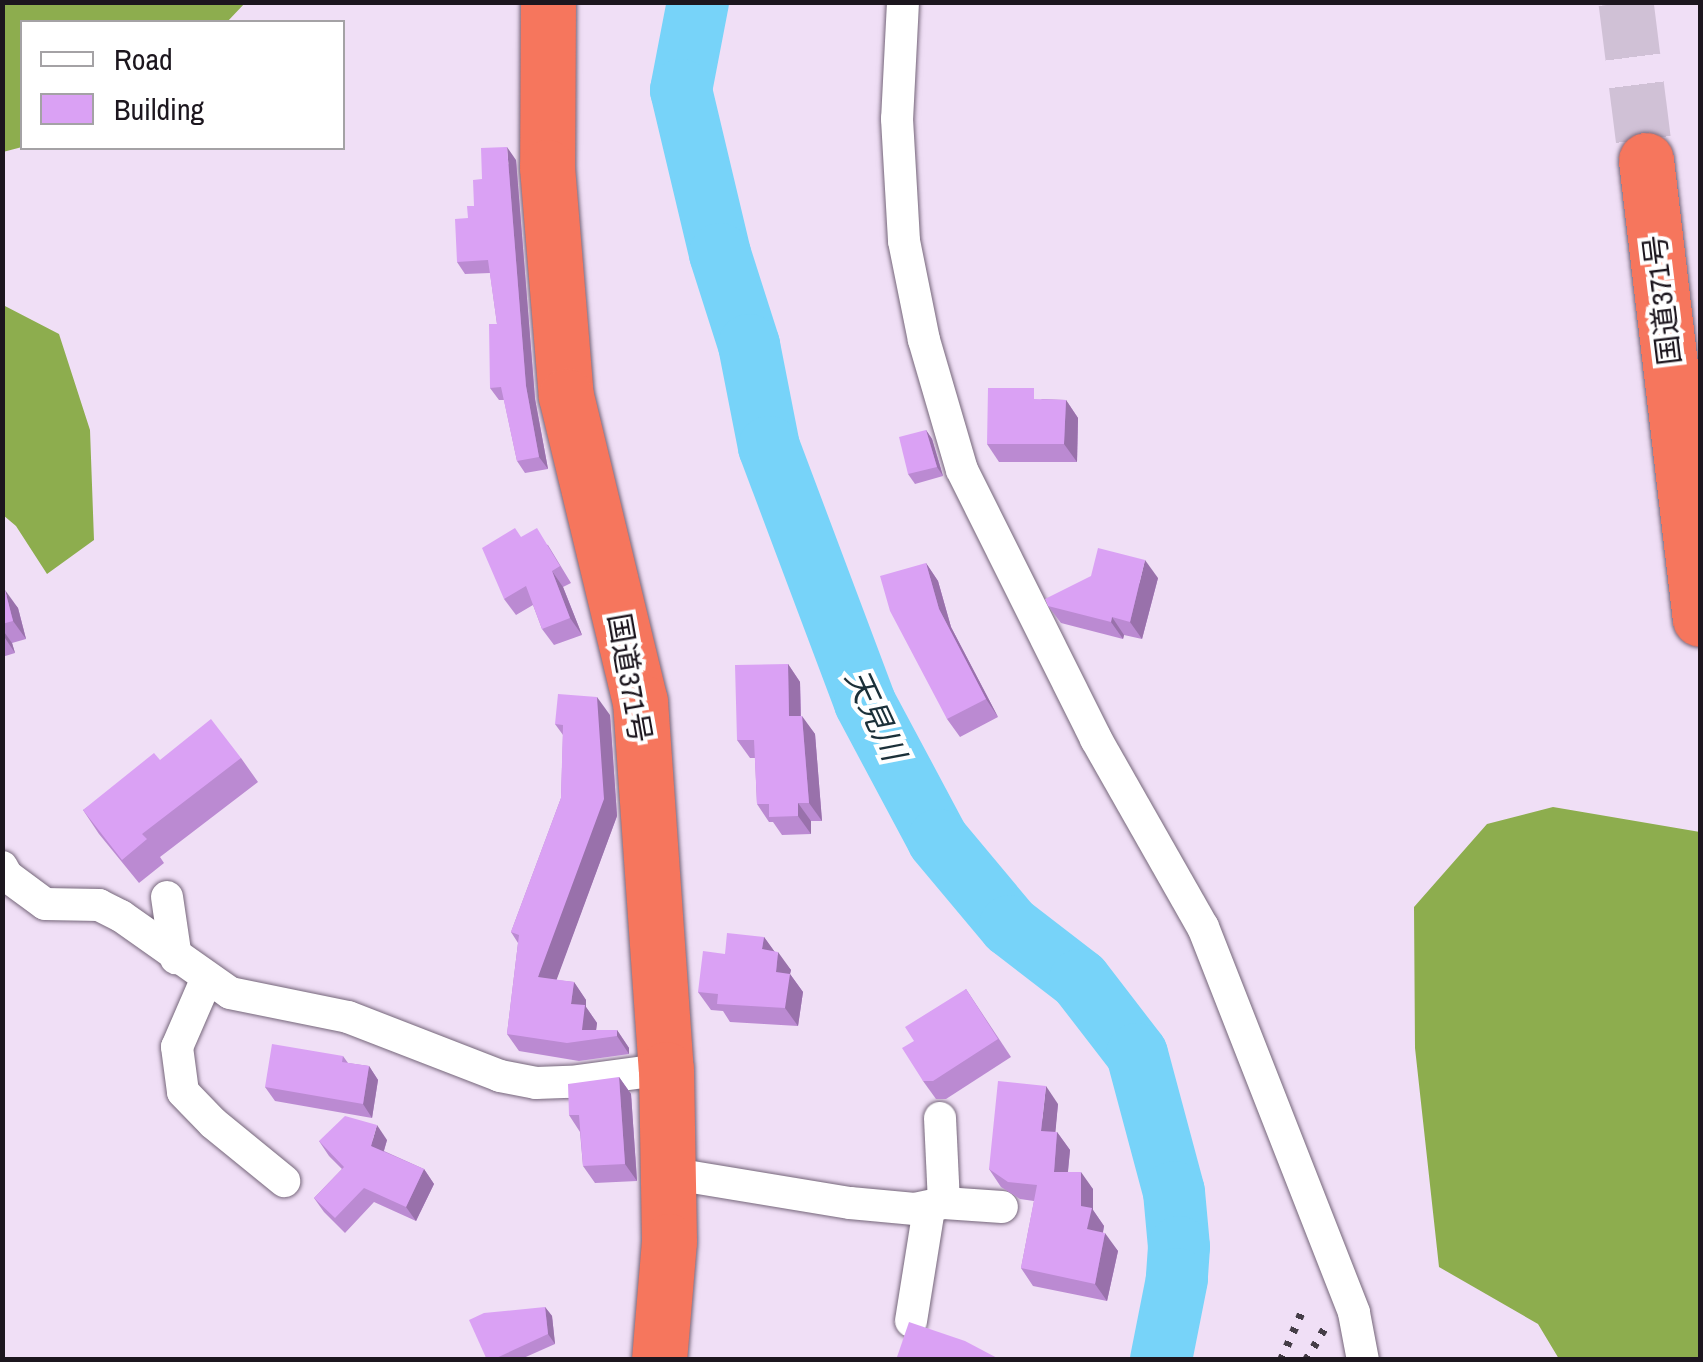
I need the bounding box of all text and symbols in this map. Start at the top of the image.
legend [20,20,345,150]
text: Road [114,39,173,79]
text: Building [114,89,204,129]
street label: 国道371号 [1636,233,1688,367]
street label: 国道371号 [601,610,659,746]
water label: 天見川 [837,663,913,767]

